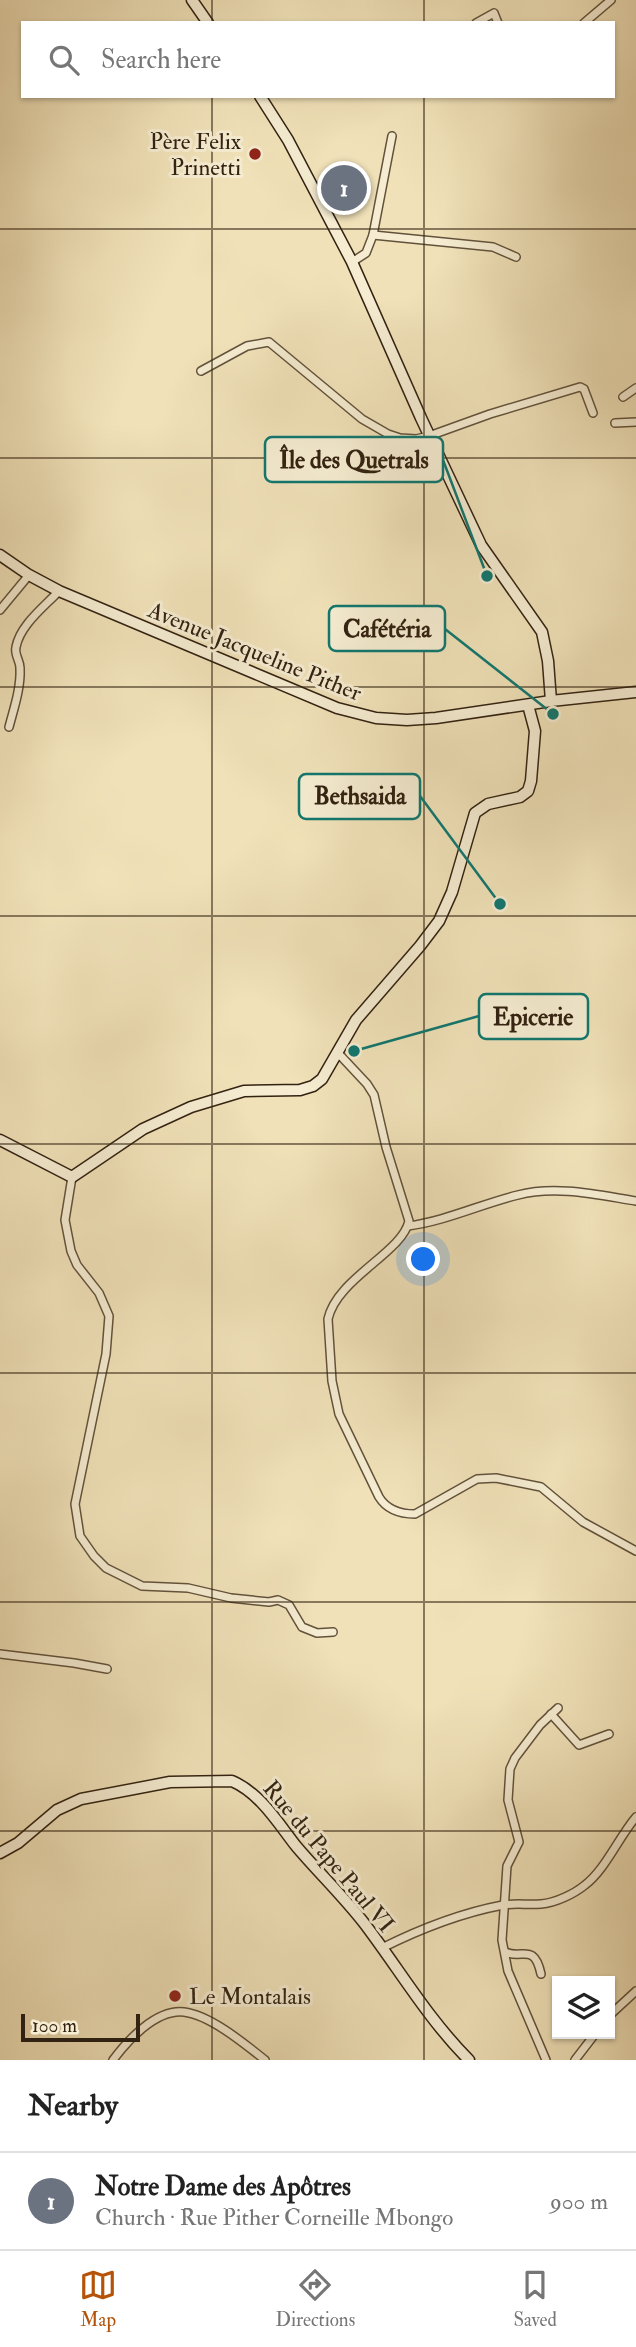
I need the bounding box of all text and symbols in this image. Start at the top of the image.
search box [21,21,615,98]
icon: search [45,41,83,79]
text: Search here [101,44,221,76]
place label: Père Felix Prinetti [150,127,241,182]
marker: Père Felix Prinetti [247,146,263,162]
pin: 1 [321,162,367,214]
callout: Île des Quetrals [265,437,443,482]
text: Île des Quetrals [279,444,429,476]
street label: Avenue Jacqueline Pither [143,595,366,708]
callout: Cafétéria [329,606,445,651]
text: Cafétéria [343,614,432,645]
callout: Bethsaida [299,774,420,819]
text: Bethsaida [314,781,407,812]
callout: Epicerie [479,994,588,1039]
text: Epicerie [493,1002,573,1033]
your location [406,1242,440,1276]
street label: Rue du Pape Paul VI [256,1774,401,1939]
map controls [552,1976,615,2039]
button: layers [552,1976,615,2039]
place label: Le Montalais [189,1982,311,2011]
marker: Le Montalais [167,1988,183,2004]
scale bar [21,2011,140,2043]
text: 100 m [32,2014,77,2038]
text: Nearby [28,2087,118,2124]
text: Notre Dame des Apôtres [95,2171,351,2203]
text: 1 [47,2187,55,2216]
text: 900 m [550,2187,608,2216]
text: Church · Rue Pither Corneille Mbongo [95,2203,453,2232]
tab: Map [79,2266,117,2332]
tab: Directions [275,2266,355,2332]
tab: Saved [513,2266,557,2332]

